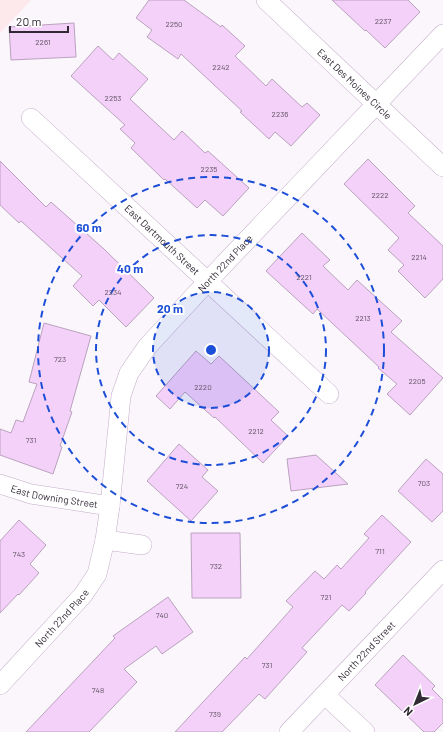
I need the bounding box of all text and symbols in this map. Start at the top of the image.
scale bar [10,8,68,34]
text: 20 m [16,14,42,28]
house number: 2237 [375,16,391,26]
house number: 2250 [165,19,183,29]
house number: 2261 [35,37,51,47]
street label: East Des Moines Circle [315,46,394,122]
house number: 2242 [212,62,230,72]
house number: 2253 [105,93,121,103]
house number: 2236 [272,109,288,119]
house number: 2235 [201,164,217,174]
house number: 2222 [371,190,389,200]
street label: East Dartmouth Street [122,202,203,277]
text: 60 m [76,220,102,234]
street label: North 22nd Place [195,232,255,294]
house number: 2214 [411,252,427,262]
text: 40 m [117,261,143,275]
house number: 2221 [296,272,312,282]
house number: 2234 [104,287,122,297]
text: 20 m [157,301,183,315]
house number: 2213 [355,313,371,323]
centre of rings [204,343,218,357]
house number: 723 [54,354,66,364]
house number: 2205 [408,376,426,386]
house number: 2220 [194,382,212,392]
house number: 2212 [248,426,264,436]
house number: 731 [26,435,37,445]
house number: 703 [418,478,430,488]
house number: 724 [176,481,188,491]
street label: East Downing Street [9,482,99,510]
house number: 711 [375,546,385,556]
house number: 743 [13,549,25,559]
house number: 732 [210,561,222,571]
street label: North 22nd Place [32,587,91,650]
house number: 721 [321,592,332,602]
house number: 740 [156,610,168,620]
street label: North 22nd Street [335,618,398,683]
house number: 731 [262,660,273,670]
north arrow [395,684,435,724]
house number: 748 [92,685,104,695]
text: N [401,704,415,719]
house number: 739 [209,709,221,719]

